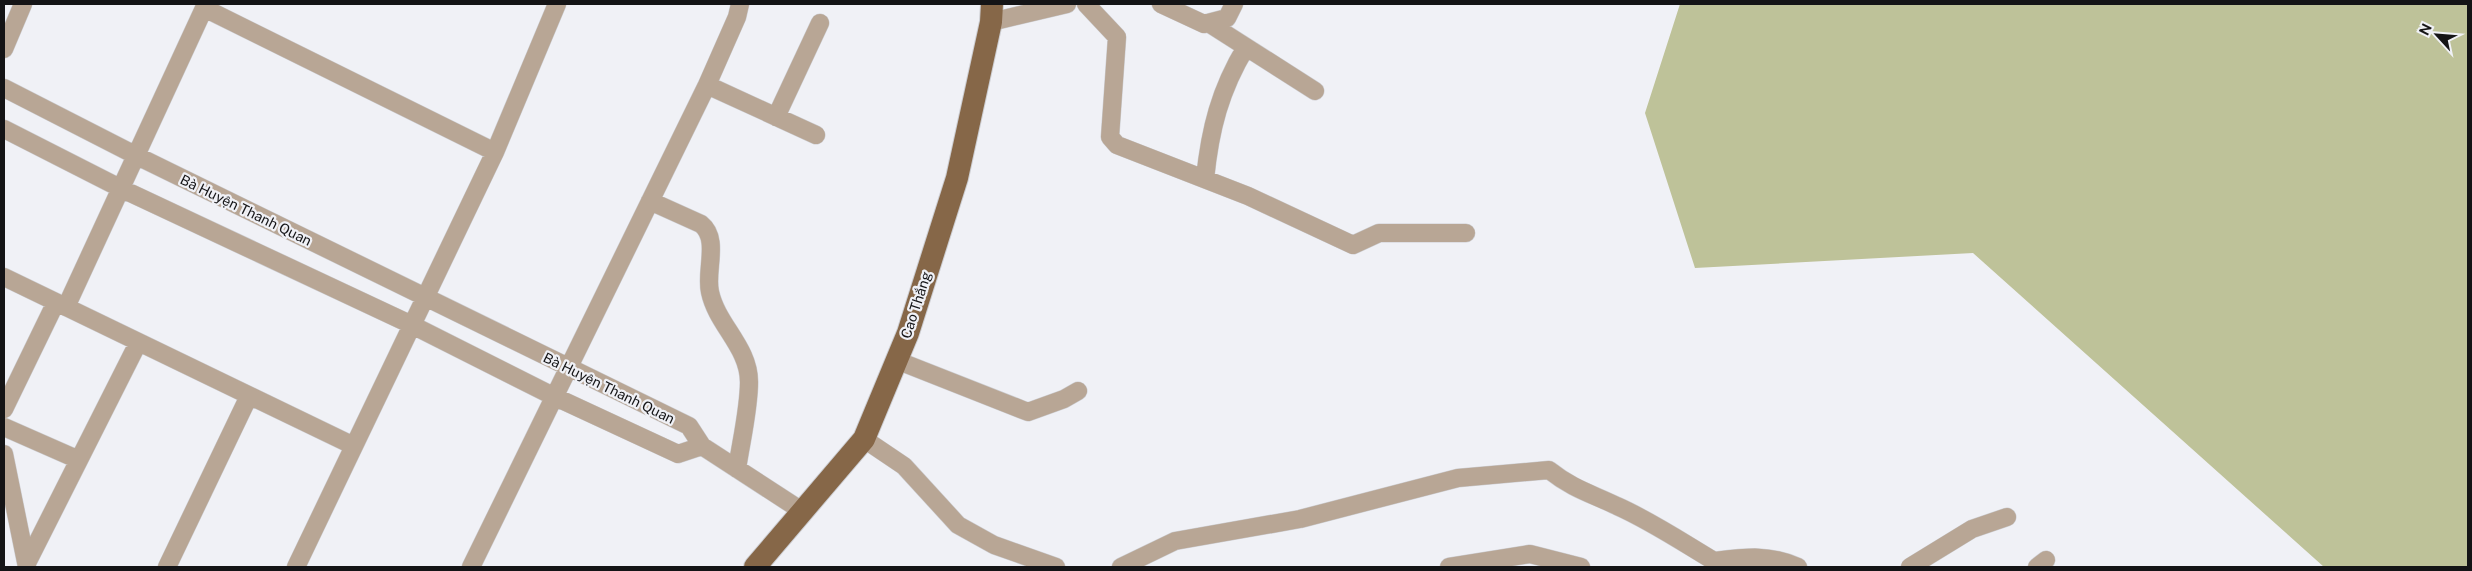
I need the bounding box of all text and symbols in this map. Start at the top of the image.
north arrow [2412,10,2462,60]
text: N [2416,21,2435,38]
street label: Bà Huyện Thanh Quan [178,171,314,249]
street label: Cao Thắng [898,269,934,340]
street label: Bà Huyện Thanh Quan [541,349,677,427]

